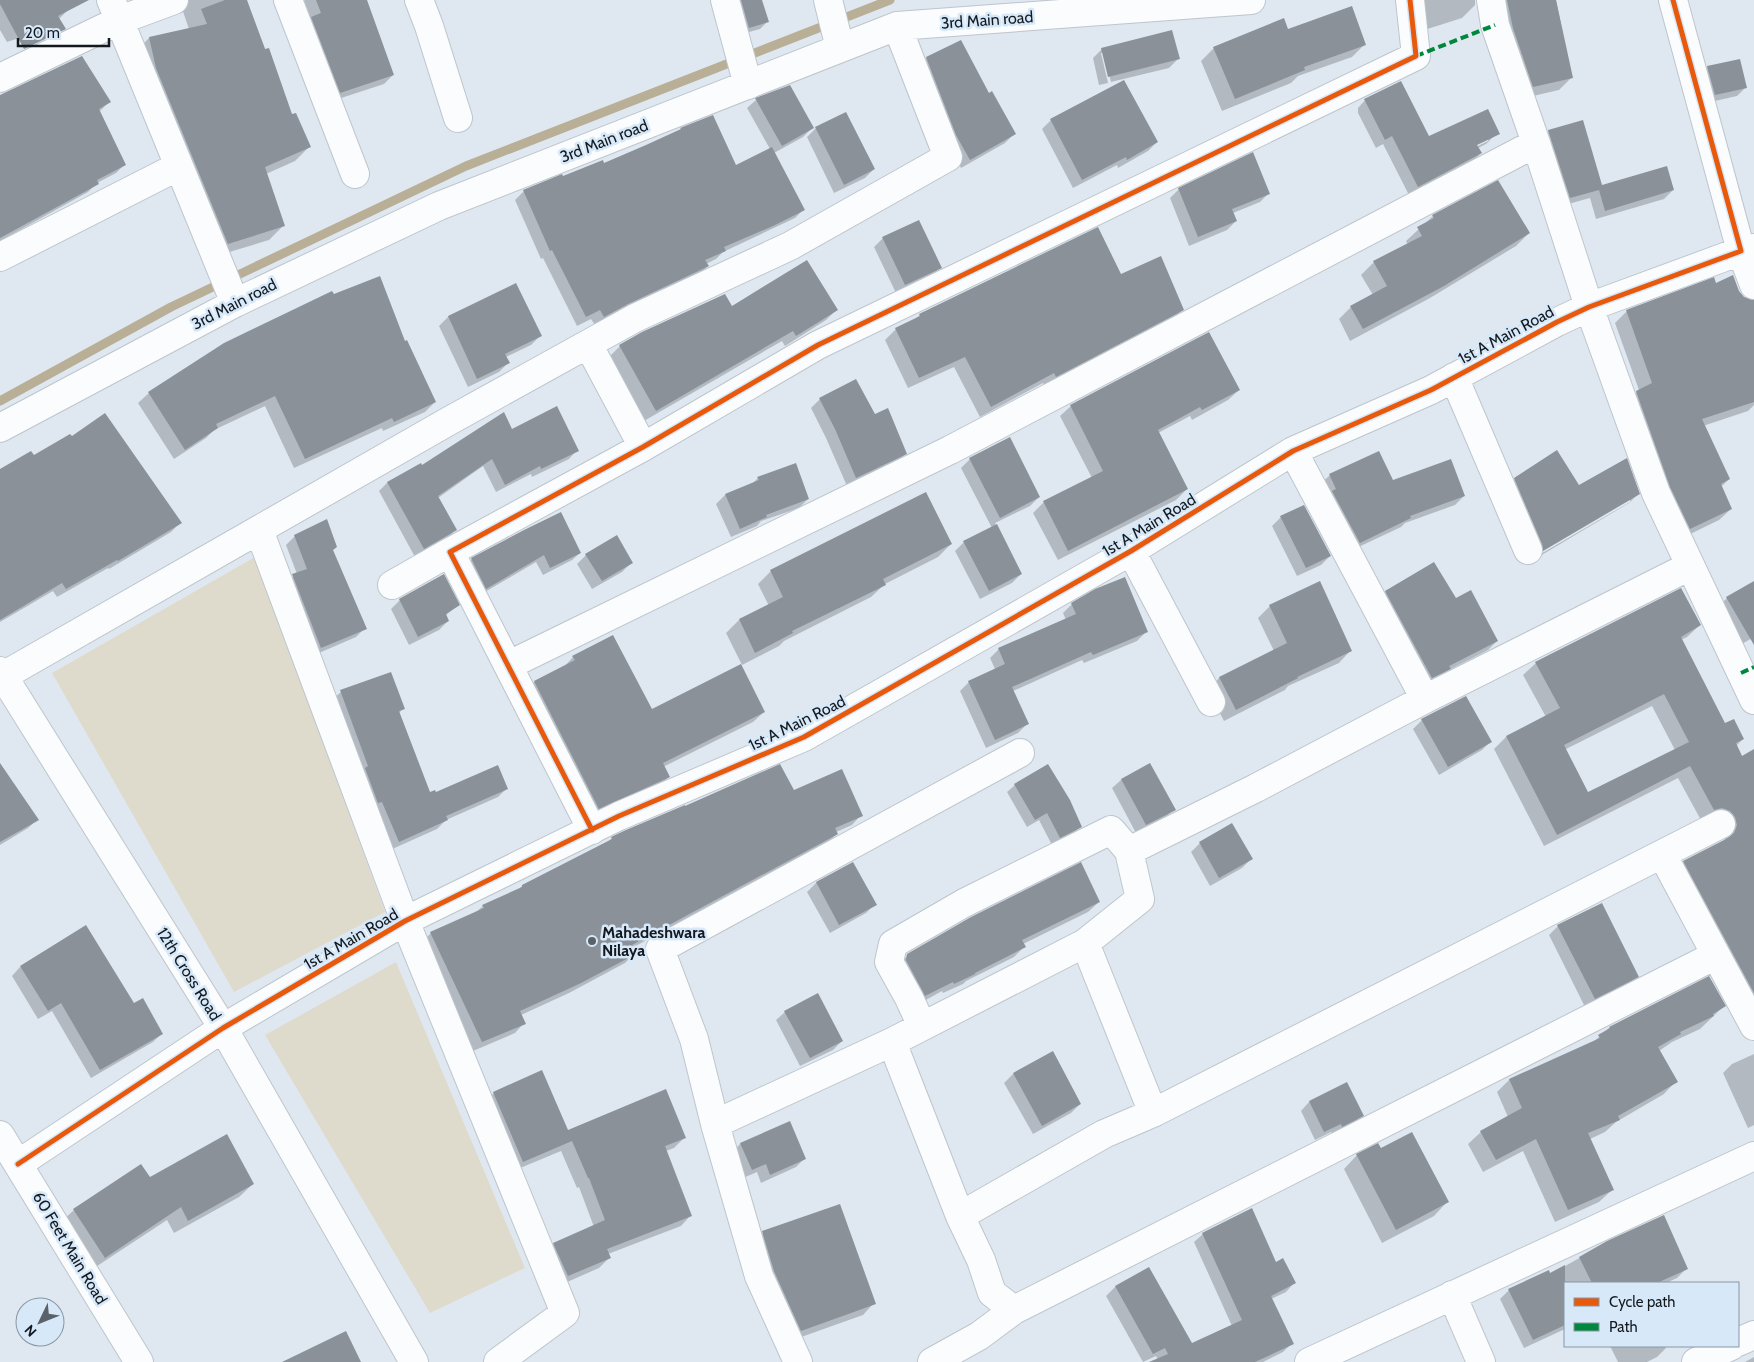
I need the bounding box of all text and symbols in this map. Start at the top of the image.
street label: 3rd Main road [940,7,1034,33]
scale bar [18,15,109,47]
text: 20 m [25,24,60,42]
street label: 3rd Main road [557,116,651,166]
street label: 3rd Main road [188,274,280,334]
street label: 1st A Main Road [1455,302,1557,368]
street label: 1st A Main Road [1099,490,1199,560]
street label: 1st A Main Road [745,691,849,755]
street label: 1st A Main Road [301,904,401,974]
place label: Mahadeshwara Nilaya [602,923,705,960]
street label: 12th Cross Road [153,924,225,1024]
marker: Mahadeshwara Nilaya [586,935,598,947]
street label: 60 Feet Main Road [29,1188,111,1308]
legend [1564,1282,1739,1347]
text: Cycle path [1609,1293,1675,1311]
north arrow [15,1297,65,1347]
text: Path [1609,1318,1638,1336]
text: N [21,1321,40,1341]

